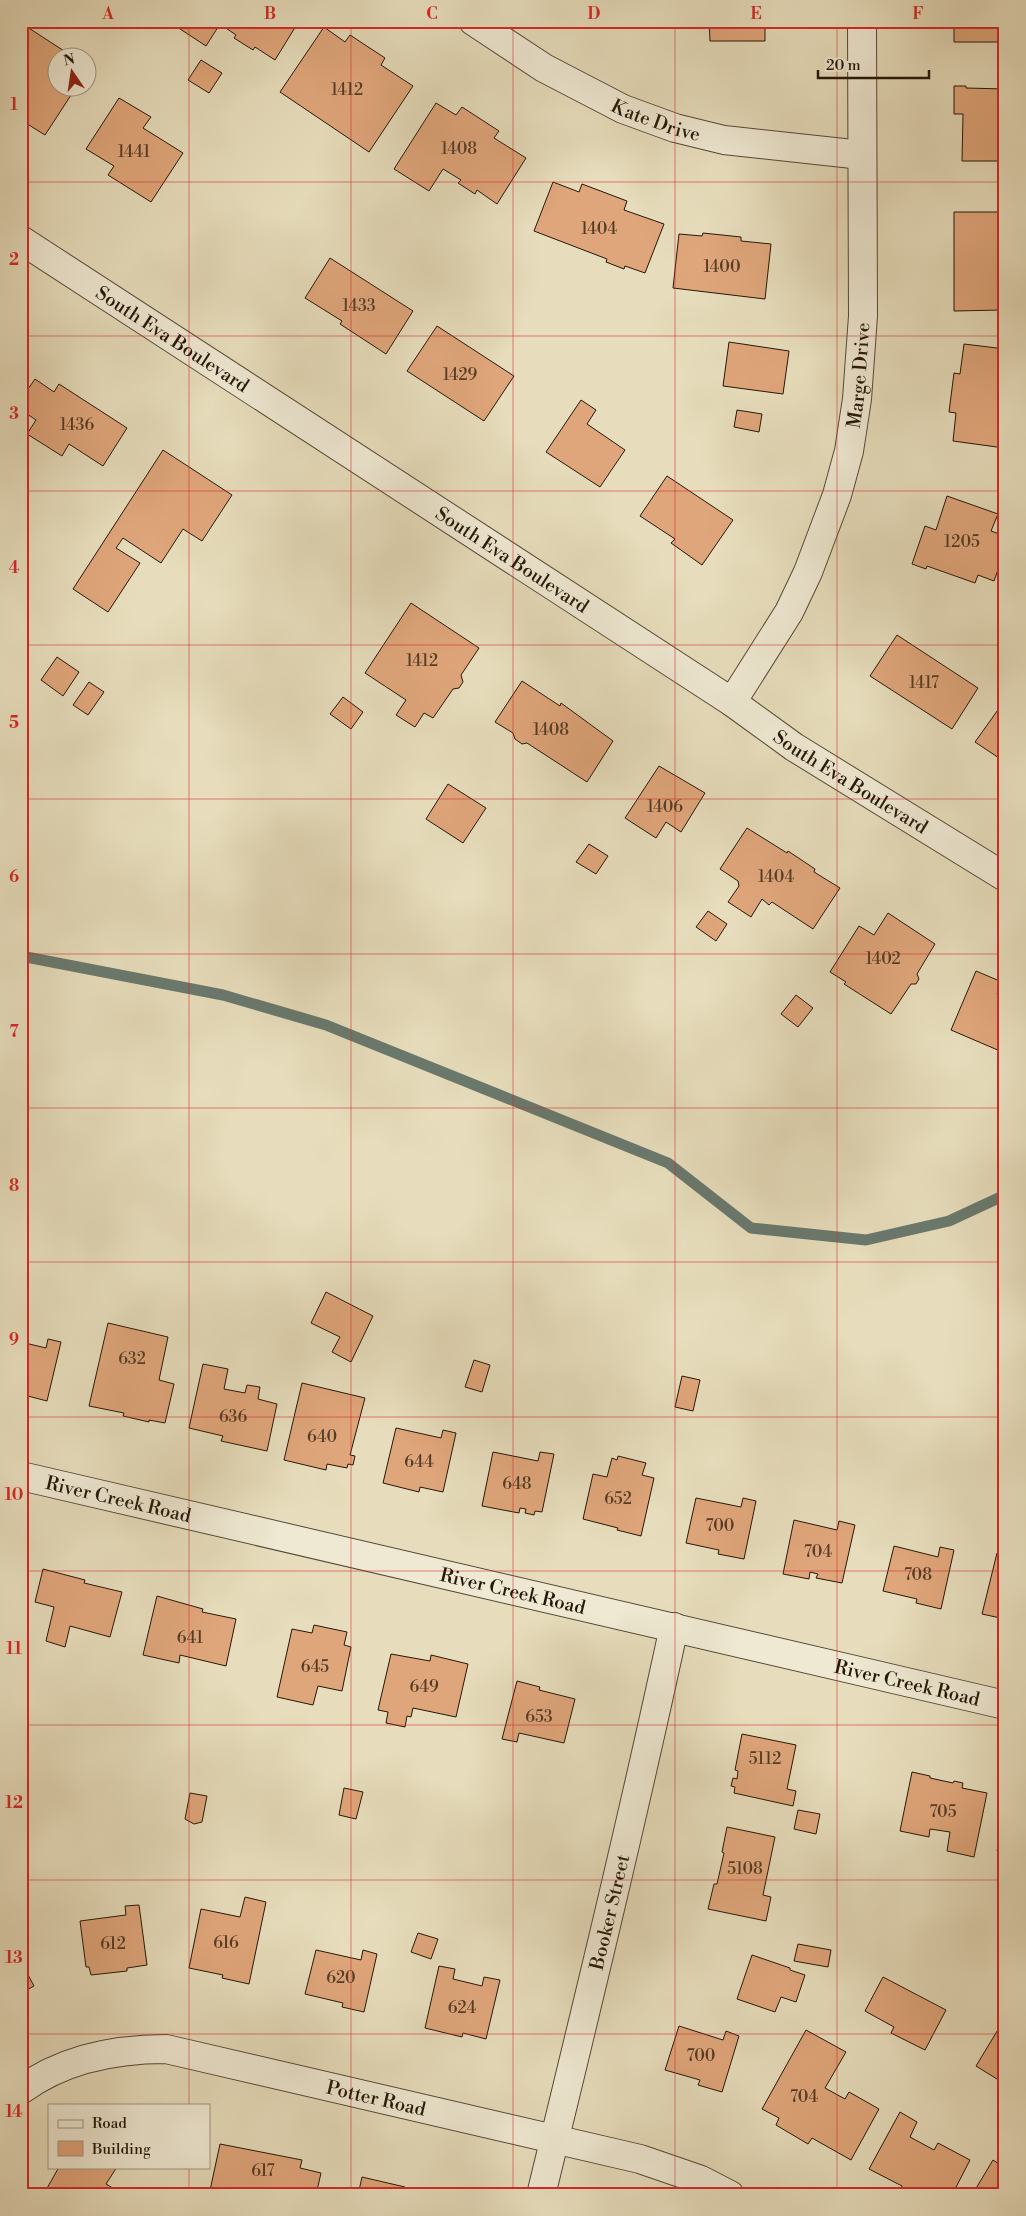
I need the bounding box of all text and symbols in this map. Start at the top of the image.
text: A [101,4,114,24]
text: B [264,4,276,24]
text: C [426,4,438,24]
text: D [588,4,601,24]
text: E [750,4,762,24]
text: F [912,4,924,24]
north arrow [48,48,98,98]
scale bar [818,48,930,80]
text: N [62,50,77,70]
text: 20 m [826,56,861,75]
house number: 1412 [331,80,363,100]
street label: Kate Drive [607,94,703,147]
text: 1 [10,95,18,115]
house number: 1408 [441,139,477,159]
house number: 1441 [118,142,150,162]
house number: 1404 [581,219,617,239]
text: 2 [9,250,19,270]
house number: 1400 [704,257,741,277]
street label: South Eva Boulevard [91,281,254,398]
house number: 1433 [342,296,376,316]
street label: Marge Drive [842,322,875,430]
house number: 1429 [443,365,478,385]
text: 3 [9,404,19,424]
house number: 1436 [60,415,94,435]
street label: South Eva Boulevard [431,502,593,619]
house number: 1205 [944,532,980,552]
text: 4 [9,558,20,578]
house number: 1412 [406,651,438,671]
house number: 1417 [909,673,939,693]
text: 5 [9,713,19,733]
house number: 1408 [533,720,569,740]
street label: South Eva Boulevard [768,725,932,840]
house number: 1406 [647,797,683,817]
text: 6 [9,867,19,887]
house number: 1404 [758,867,794,887]
house number: 1402 [865,949,901,969]
text: 7 [9,1022,19,1042]
text: 8 [9,1176,19,1196]
text: 9 [9,1330,19,1350]
house number: 632 [118,1349,146,1369]
house number: 636 [219,1407,247,1427]
house number: 640 [307,1427,337,1447]
house number: 644 [404,1452,434,1472]
street label: River Creek Road [43,1471,193,1528]
house number: 648 [502,1474,532,1494]
text: 10 [5,1485,23,1505]
house number: 652 [604,1489,632,1509]
house number: 700 [706,1516,734,1536]
house number: 704 [804,1542,832,1562]
street label: River Creek Road [438,1563,588,1620]
house number: 708 [904,1565,932,1585]
house number: 641 [177,1628,203,1648]
text: 11 [6,1639,22,1659]
street label: River Creek Road [832,1655,982,1712]
house number: 645 [301,1657,329,1677]
house number: 649 [409,1677,439,1697]
house number: 653 [525,1707,553,1727]
house number: 5112 [749,1749,781,1769]
text: 12 [5,1793,23,1813]
house number: 705 [929,1802,957,1822]
street label: Booker Street [585,1852,635,1973]
house number: 5108 [727,1859,763,1879]
house number: 616 [213,1933,239,1953]
house number: 612 [100,1934,126,1954]
text: 13 [5,1948,23,1968]
house number: 620 [326,1968,356,1988]
house number: 624 [448,1998,477,2018]
house number: 700 [687,2046,715,2066]
street label: Potter Road [324,2076,428,2122]
house number: 704 [790,2087,818,2107]
text: 14 [5,2102,23,2122]
legend [48,2104,210,2168]
text: Road [92,2114,127,2133]
text: Building [91,2140,151,2159]
house number: 617 [251,2161,275,2181]

